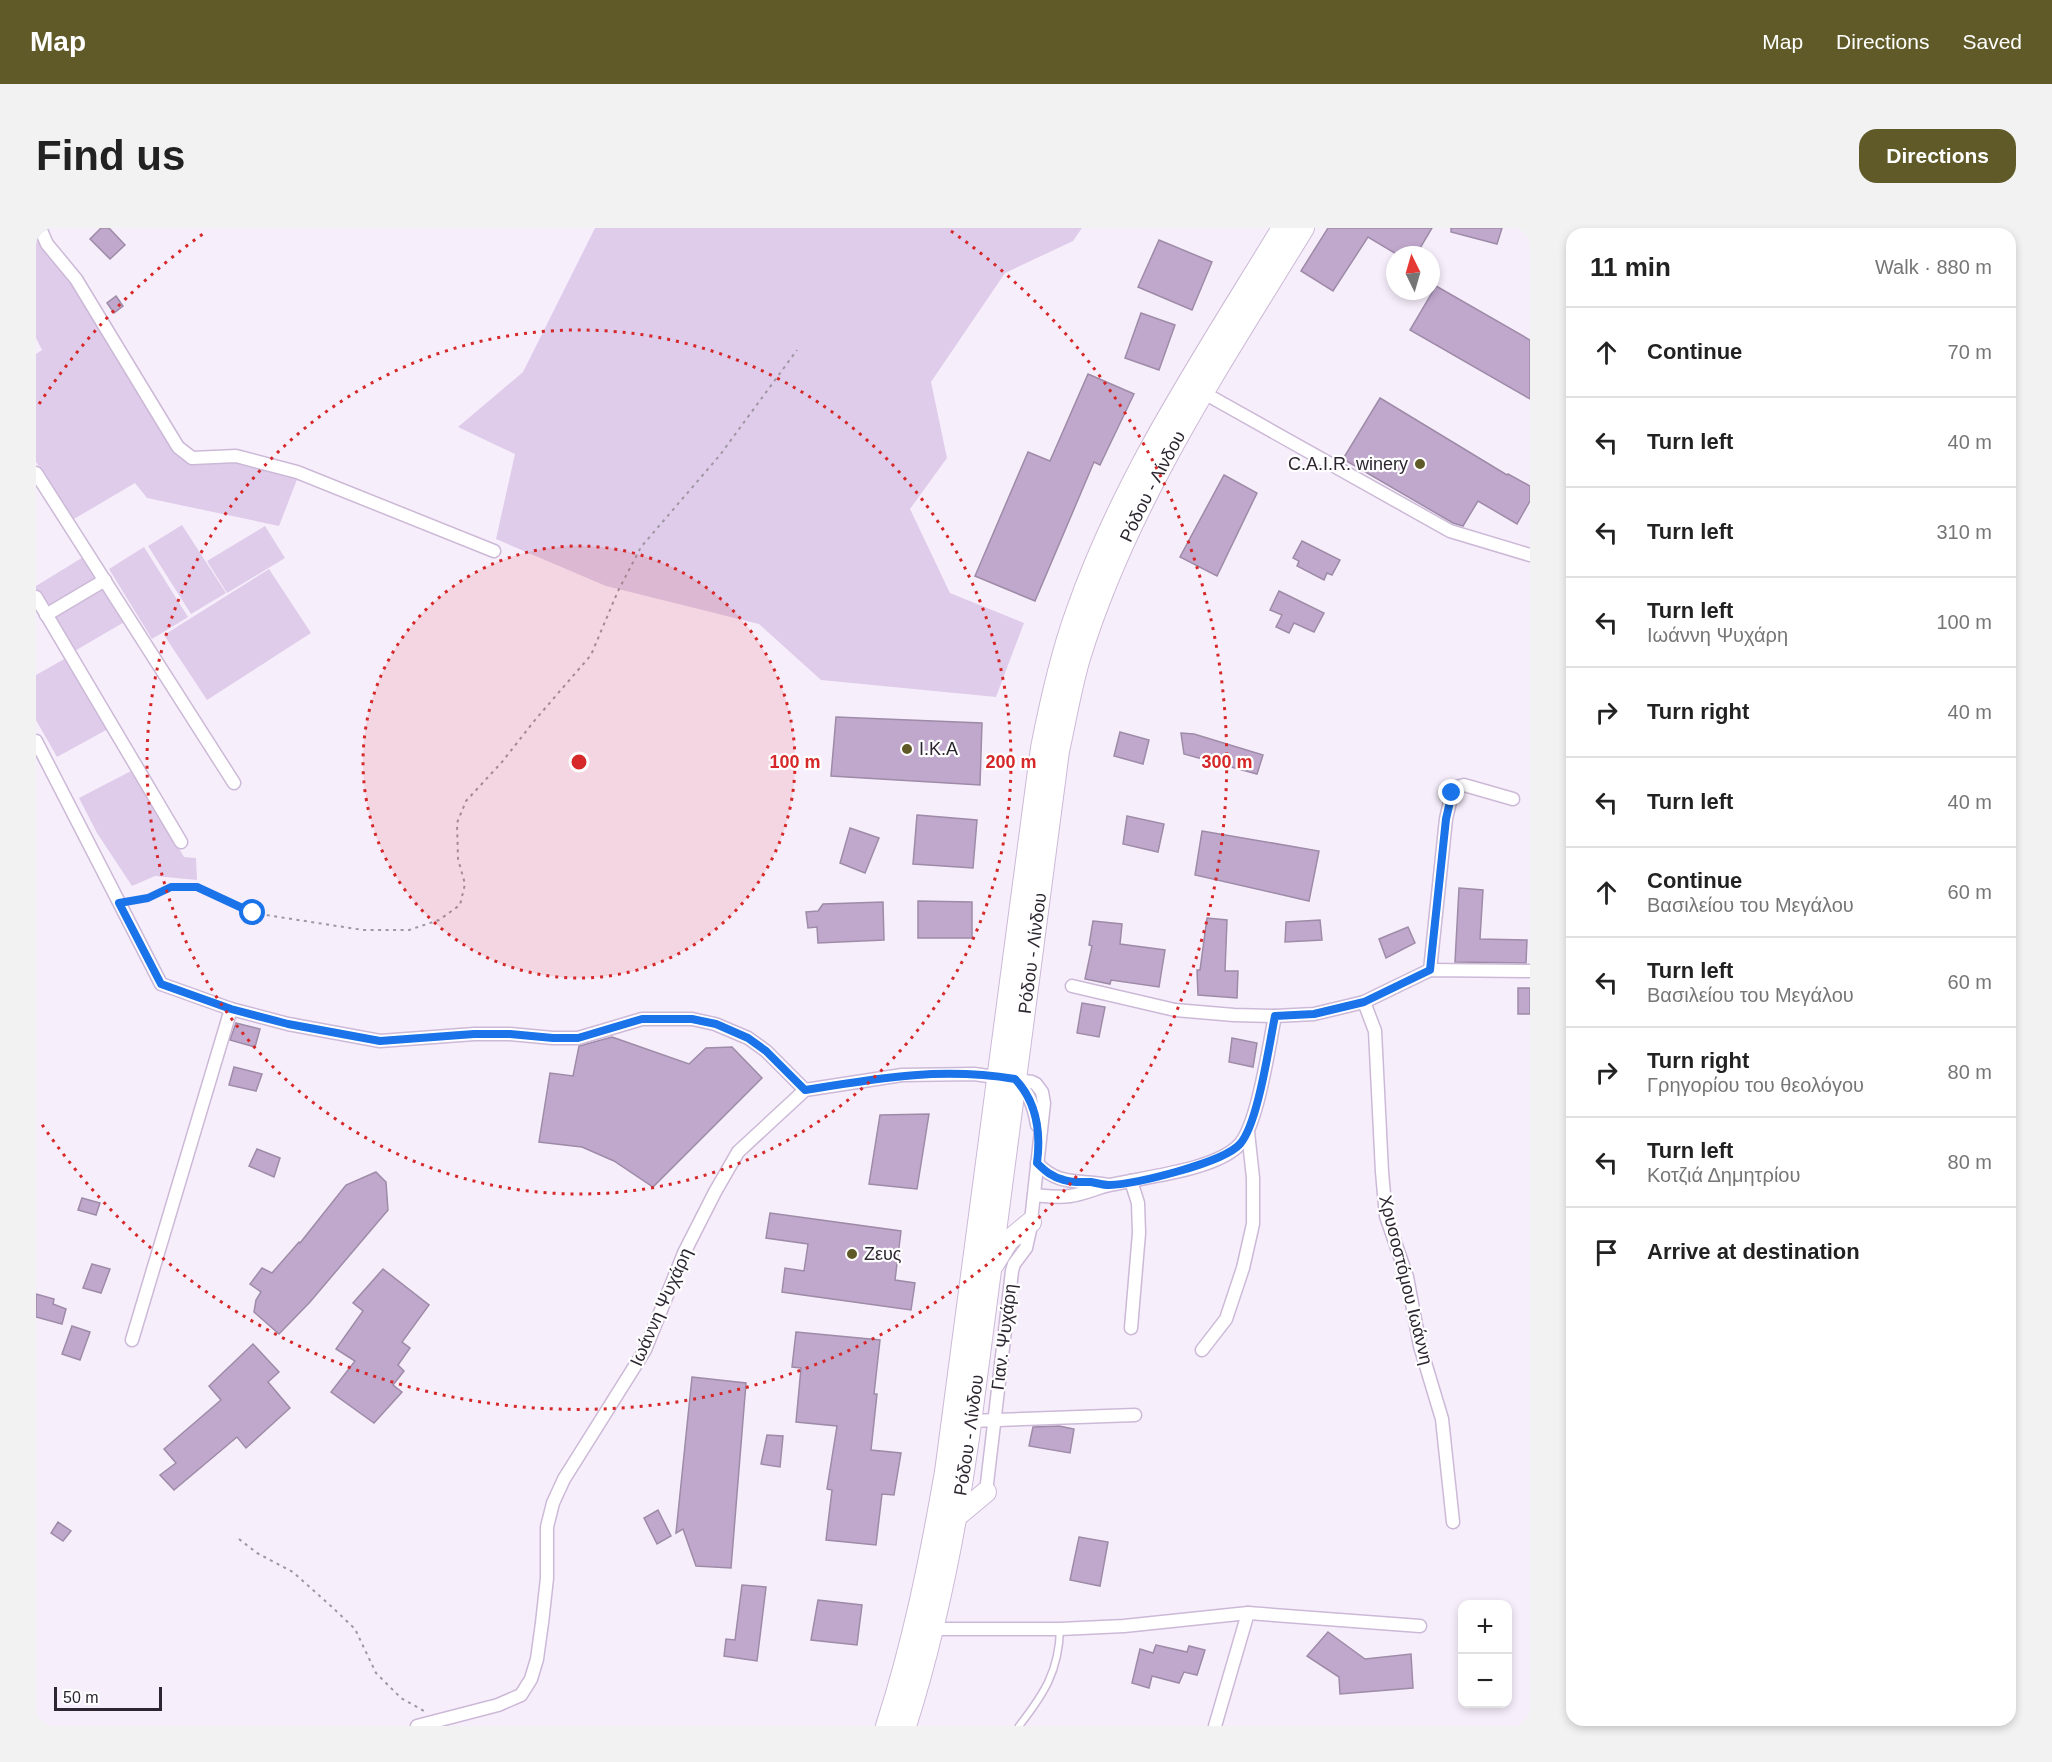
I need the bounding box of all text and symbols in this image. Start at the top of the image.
text: Map [30,26,86,57]
text: Map [1762,30,1803,53]
text: Directions [1836,30,1929,53]
text: Saved [1962,30,2022,53]
button: Directions [1859,129,2016,183]
text: Find us [36,132,185,179]
north arrow [1386,246,1440,300]
text: 11 min [1590,252,1671,282]
text: Walk · 880 m [1875,256,1992,278]
icon: ahead [1590,336,1623,369]
text: Continue [1647,339,1742,364]
text: 70 m [1948,341,1992,363]
icon: left [1590,426,1623,459]
street label: Ρόδου - Λίνδου [1116,427,1189,545]
text: Turn left [1647,429,1733,454]
text: 40 m [1948,431,1992,453]
place label: C.A.I.R. winery [1288,454,1408,474]
marker: C.A.I.R. winery [1413,457,1427,471]
icon: left [1590,516,1623,549]
text: Turn left [1647,519,1733,544]
text: 310 m [1936,521,1992,543]
text: Turn left [1647,598,1733,623]
icon: left [1590,606,1623,639]
text: 100 m [1936,611,1992,633]
text: Ιωάννη Ψυχάρη [1647,624,1788,646]
icon: right [1590,696,1623,729]
text: Turn right [1647,699,1749,724]
text: 40 m [1948,701,1992,723]
place label: Ι.Κ.Α [919,739,958,759]
marker: Ι.Κ.Α [900,742,914,756]
centre of rings [569,752,589,772]
text: 100 m [769,752,821,772]
text: 200 m [985,752,1037,772]
text: 300 m [1201,752,1253,772]
route end [1438,779,1464,805]
icon: left [1590,786,1623,819]
text: Turn left [1647,789,1733,814]
text: 40 m [1948,791,1992,813]
text: Continue [1647,868,1742,893]
icon: ahead [1590,876,1623,909]
text: 60 m [1948,881,1992,903]
street label: Ρόδου - Λίνδου [1015,892,1050,1015]
text: Βασιλείου του Μεγάλου [1647,894,1854,916]
route start [239,899,265,925]
text: Turn left [1647,958,1733,983]
icon: left [1590,966,1623,999]
text: 60 m [1948,971,1992,993]
text: Βασιλείου του Μεγάλου [1647,984,1854,1006]
text: Turn right [1647,1048,1749,1073]
icon: right [1590,1056,1623,1089]
text: 80 m [1948,1061,1992,1083]
text: Γρηγορίου του θεολόγου [1647,1074,1864,1096]
text: Turn left [1647,1138,1733,1163]
icon: left [1590,1146,1623,1179]
text: 80 m [1948,1151,1992,1173]
text: Κοτζιά Δημητρίου [1647,1164,1800,1186]
street label: Χρυσοστόμου Ιωάννη [1375,1193,1437,1367]
icon: arrive [1590,1236,1623,1269]
text: Arrive at destination [1647,1239,1860,1264]
place label: Ζευς [864,1244,902,1264]
street label: Ιωάννη Ψυχάρη [626,1245,696,1369]
marker: Ζευς [845,1247,859,1261]
street label: Γιαν. Ψυχάρη [988,1283,1020,1391]
street label: Ρόδου - Λίνδου [950,1373,987,1497]
map controls [1458,1600,1512,1708]
button: + [1458,1600,1512,1654]
button: − [1458,1654,1512,1708]
scale bar [54,1684,162,1712]
text: 50 m [63,1689,99,1706]

